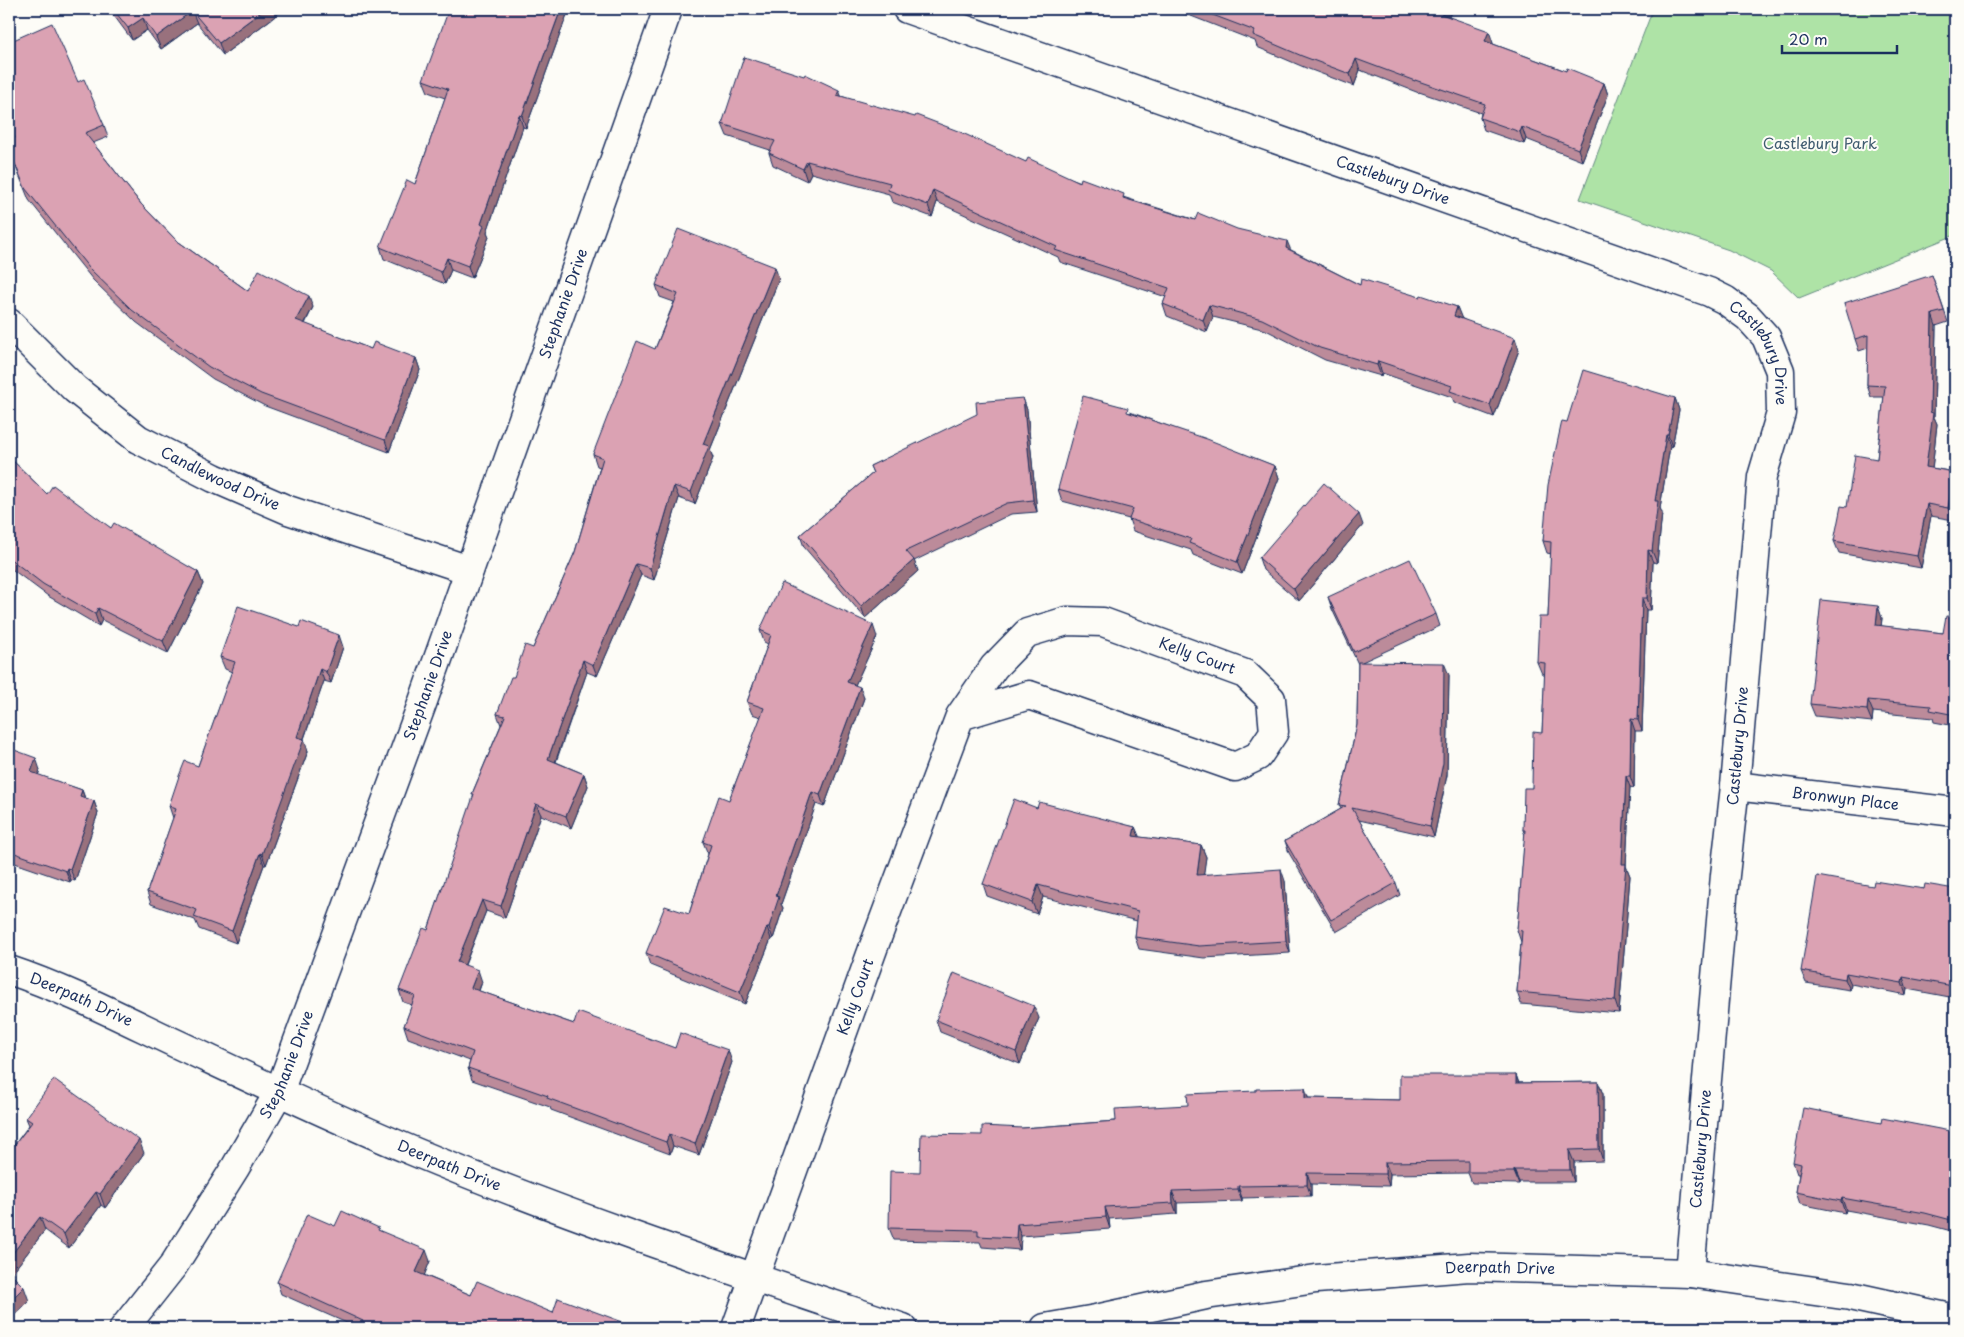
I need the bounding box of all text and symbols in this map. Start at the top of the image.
scale bar [1782,22,1896,54]
text: 20 m [1789,27,1828,50]
park label: Castlebury Park [1763,131,1877,154]
street label: Castlebury Drive [1333,148,1453,210]
street label: Stephanie Drive [532,245,592,361]
street label: Castlebury Drive [1725,294,1794,405]
street label: Candlewood Drive [157,439,284,515]
street label: Stephanie Drive [397,627,457,743]
street label: Kelly Court [1156,630,1239,679]
street label: Castlebury Drive [1720,685,1753,806]
street label: Bronwyn Place [1791,780,1900,815]
street label: Kelly Court [830,955,879,1038]
street label: Deerpath Drive [27,966,137,1031]
street label: Stephanie Drive [253,1007,318,1123]
street label: Castlebury Drive [1683,1088,1716,1209]
street label: Deerpath Drive [394,1133,505,1196]
street label: Deerpath Drive [1444,1254,1555,1279]

